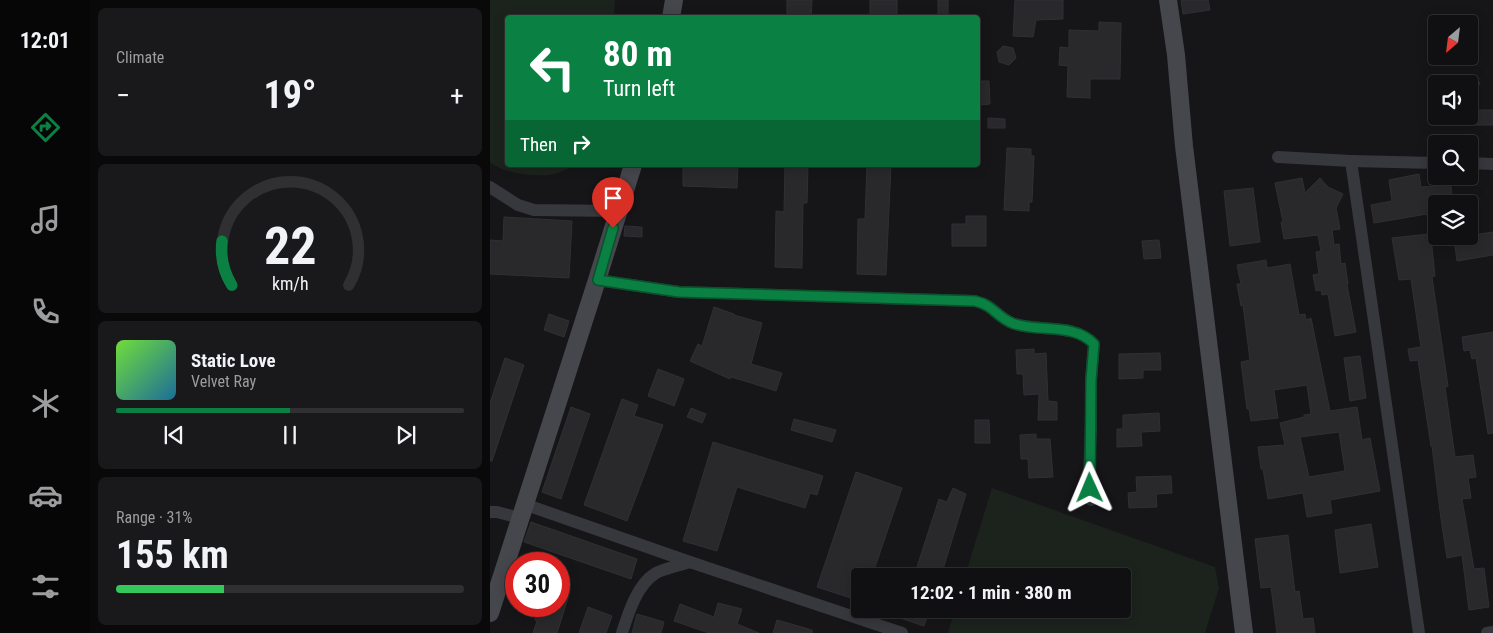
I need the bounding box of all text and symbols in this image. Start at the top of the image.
north arrow [1428,15,1478,65]
map controls [1428,15,1478,245]
text: 12:01 [20,28,70,53]
text: 80 m [603,34,672,75]
icon: left [520,35,585,100]
text: Climate [116,48,164,67]
text: 19° [263,73,317,117]
button: sound [1428,75,1478,125]
text: Turn left [603,76,675,101]
text: − [116,79,130,112]
text: + [450,79,464,112]
icon: directions [28,110,63,145]
icon: right [567,130,595,158]
text: Then [520,133,557,156]
button: search [1428,135,1478,185]
pin [592,177,634,228]
icon: arrive [599,184,627,212]
button: layers [1428,195,1478,245]
icon: music [28,202,63,237]
text: 22 [264,216,316,277]
text: km/h [272,273,308,294]
icon: phone [28,294,63,329]
text: Static Love [191,349,276,372]
text: Velvet Ray [191,372,256,391]
icon: climate [28,386,63,421]
icon: previous [160,421,188,449]
icon: pause [276,421,304,449]
icon: next [392,421,420,449]
position arrow [1063,461,1115,513]
icon: car [28,478,63,513]
text: Range · 31% [116,508,192,527]
text: 155 km [116,533,229,577]
speed limit sign: 30 [505,552,570,617]
icon: filters [28,569,63,604]
text: 12:02 · 1 min · 380 m [910,581,1072,604]

